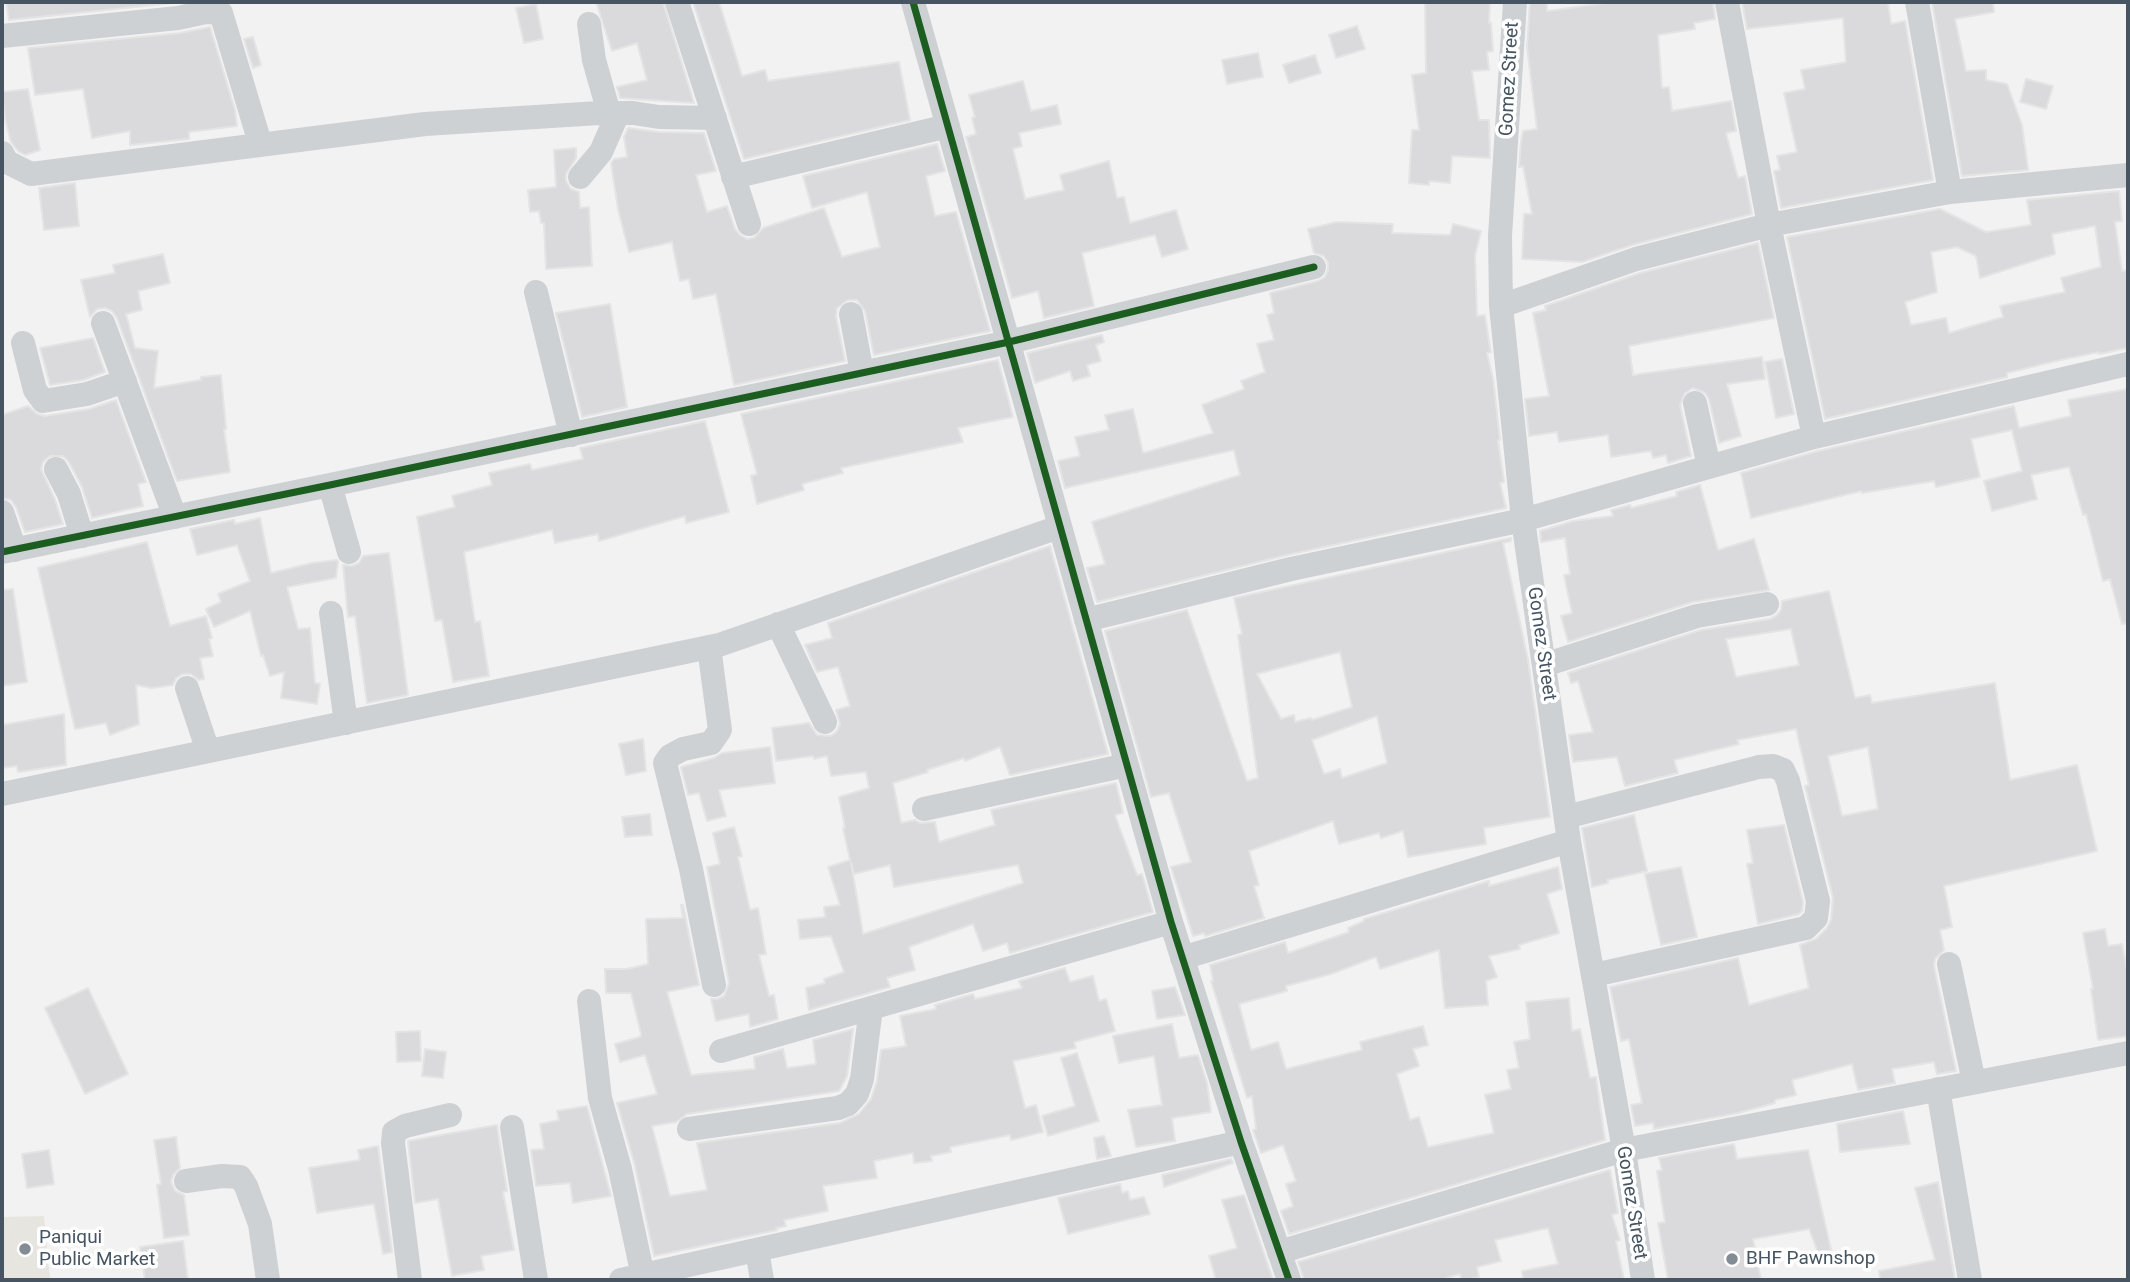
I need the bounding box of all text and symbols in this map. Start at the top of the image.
street label: Gomez Street [1496,21,1524,137]
street label: Gomez Street [1522,586,1560,702]
street label: Gomez Street [1611,1145,1651,1261]
place label: Paniqui Public Market [39,1227,155,1271]
marker: Paniqui Public Market [17,1241,33,1257]
place label: BHF Pawnshop [1746,1248,1875,1270]
marker: BHF Pawnshop [1724,1251,1740,1267]

